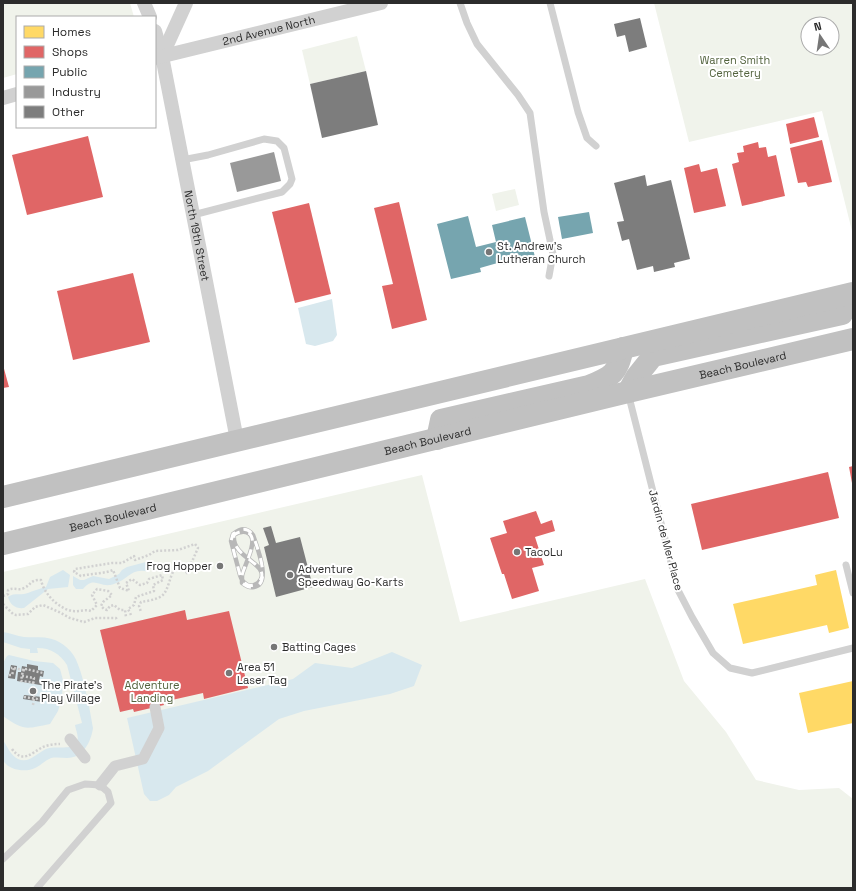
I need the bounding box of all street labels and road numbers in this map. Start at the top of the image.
street label: 2nd Avenue North [221,12,316,48]
street label: North 19th Street [181,189,213,282]
street label: Beach Boulevard [698,348,788,382]
street label: Beach Boulevard [383,423,473,458]
street label: Jardin de Mer Place [646,488,686,592]
street label: Beach Boulevard [68,500,158,535]

